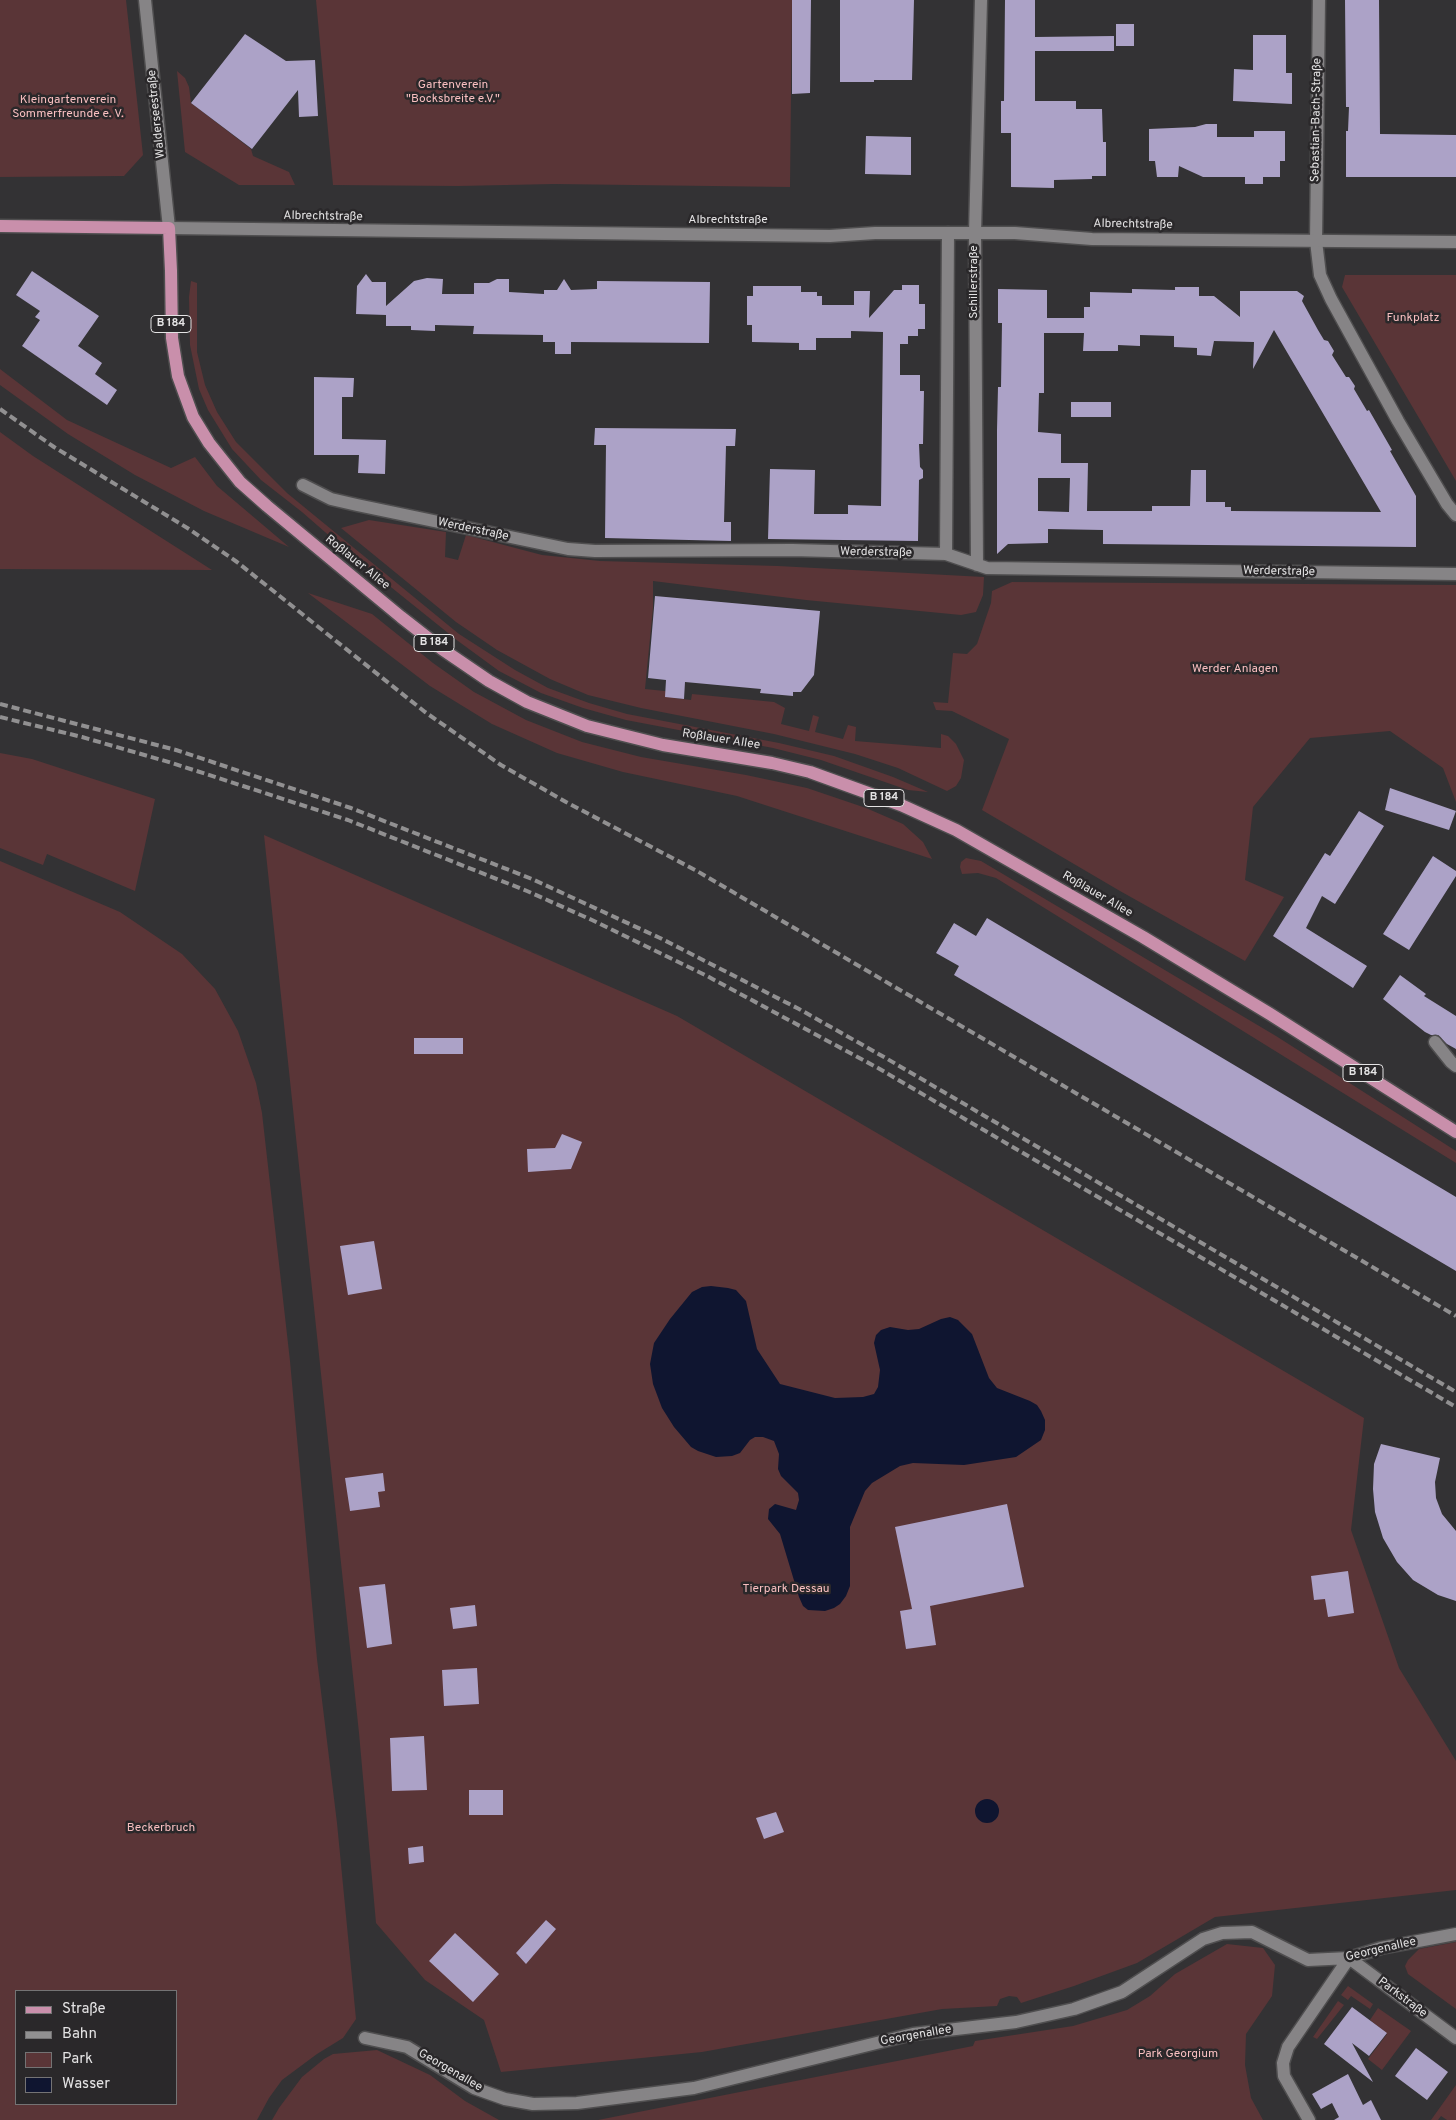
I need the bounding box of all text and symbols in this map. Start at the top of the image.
street label: Sebastian-Bach-Straße [1309,58,1325,182]
street label: Walderseestraße [145,69,169,159]
park label: Gartenverein "Bocksbreite e.V." [406,79,500,107]
park label: Kleingartenverein Sommerfreunde e. V. [12,94,124,122]
street label: Albrechtstraße [283,209,363,225]
street label: Albrechtstraße [688,214,768,228]
street label: Albrechtstraße [1093,217,1173,233]
street label: Schillerstraße [968,245,982,319]
park label: Funkplatz [1387,312,1439,326]
road number: B 184 [151,316,191,332]
street label: Werderstraße [436,515,510,545]
street label: Roßlauer Allee [322,533,392,593]
street label: Werderstraße [840,545,912,561]
street label: Werderstraße [1243,564,1315,580]
road number: B 184 [414,634,454,651]
park label: Werder Anlagen [1192,663,1278,677]
street label: Roßlauer Allee [681,727,761,753]
road number: B 184 [864,790,904,806]
street label: Roßlauer Allee [1059,869,1135,921]
road number: B 184 [1343,1064,1383,1082]
park label: Tierpark Dessau [742,1583,830,1597]
park label: Beckerbruch [127,1822,195,1836]
street label: Georgenallee [1344,1935,1418,1965]
street label: Parkstraße [1375,1975,1429,2021]
legend [15,1990,178,2105]
text: Straße [62,2000,106,2019]
street label: Georgenallee [879,2023,953,2049]
text: Bahn [62,2025,97,2044]
street label: Georgenallee [415,2047,485,2095]
park label: Park Georgium [1138,2048,1218,2062]
text: Park [62,2050,93,2069]
text: Wasser [62,2075,110,2094]

